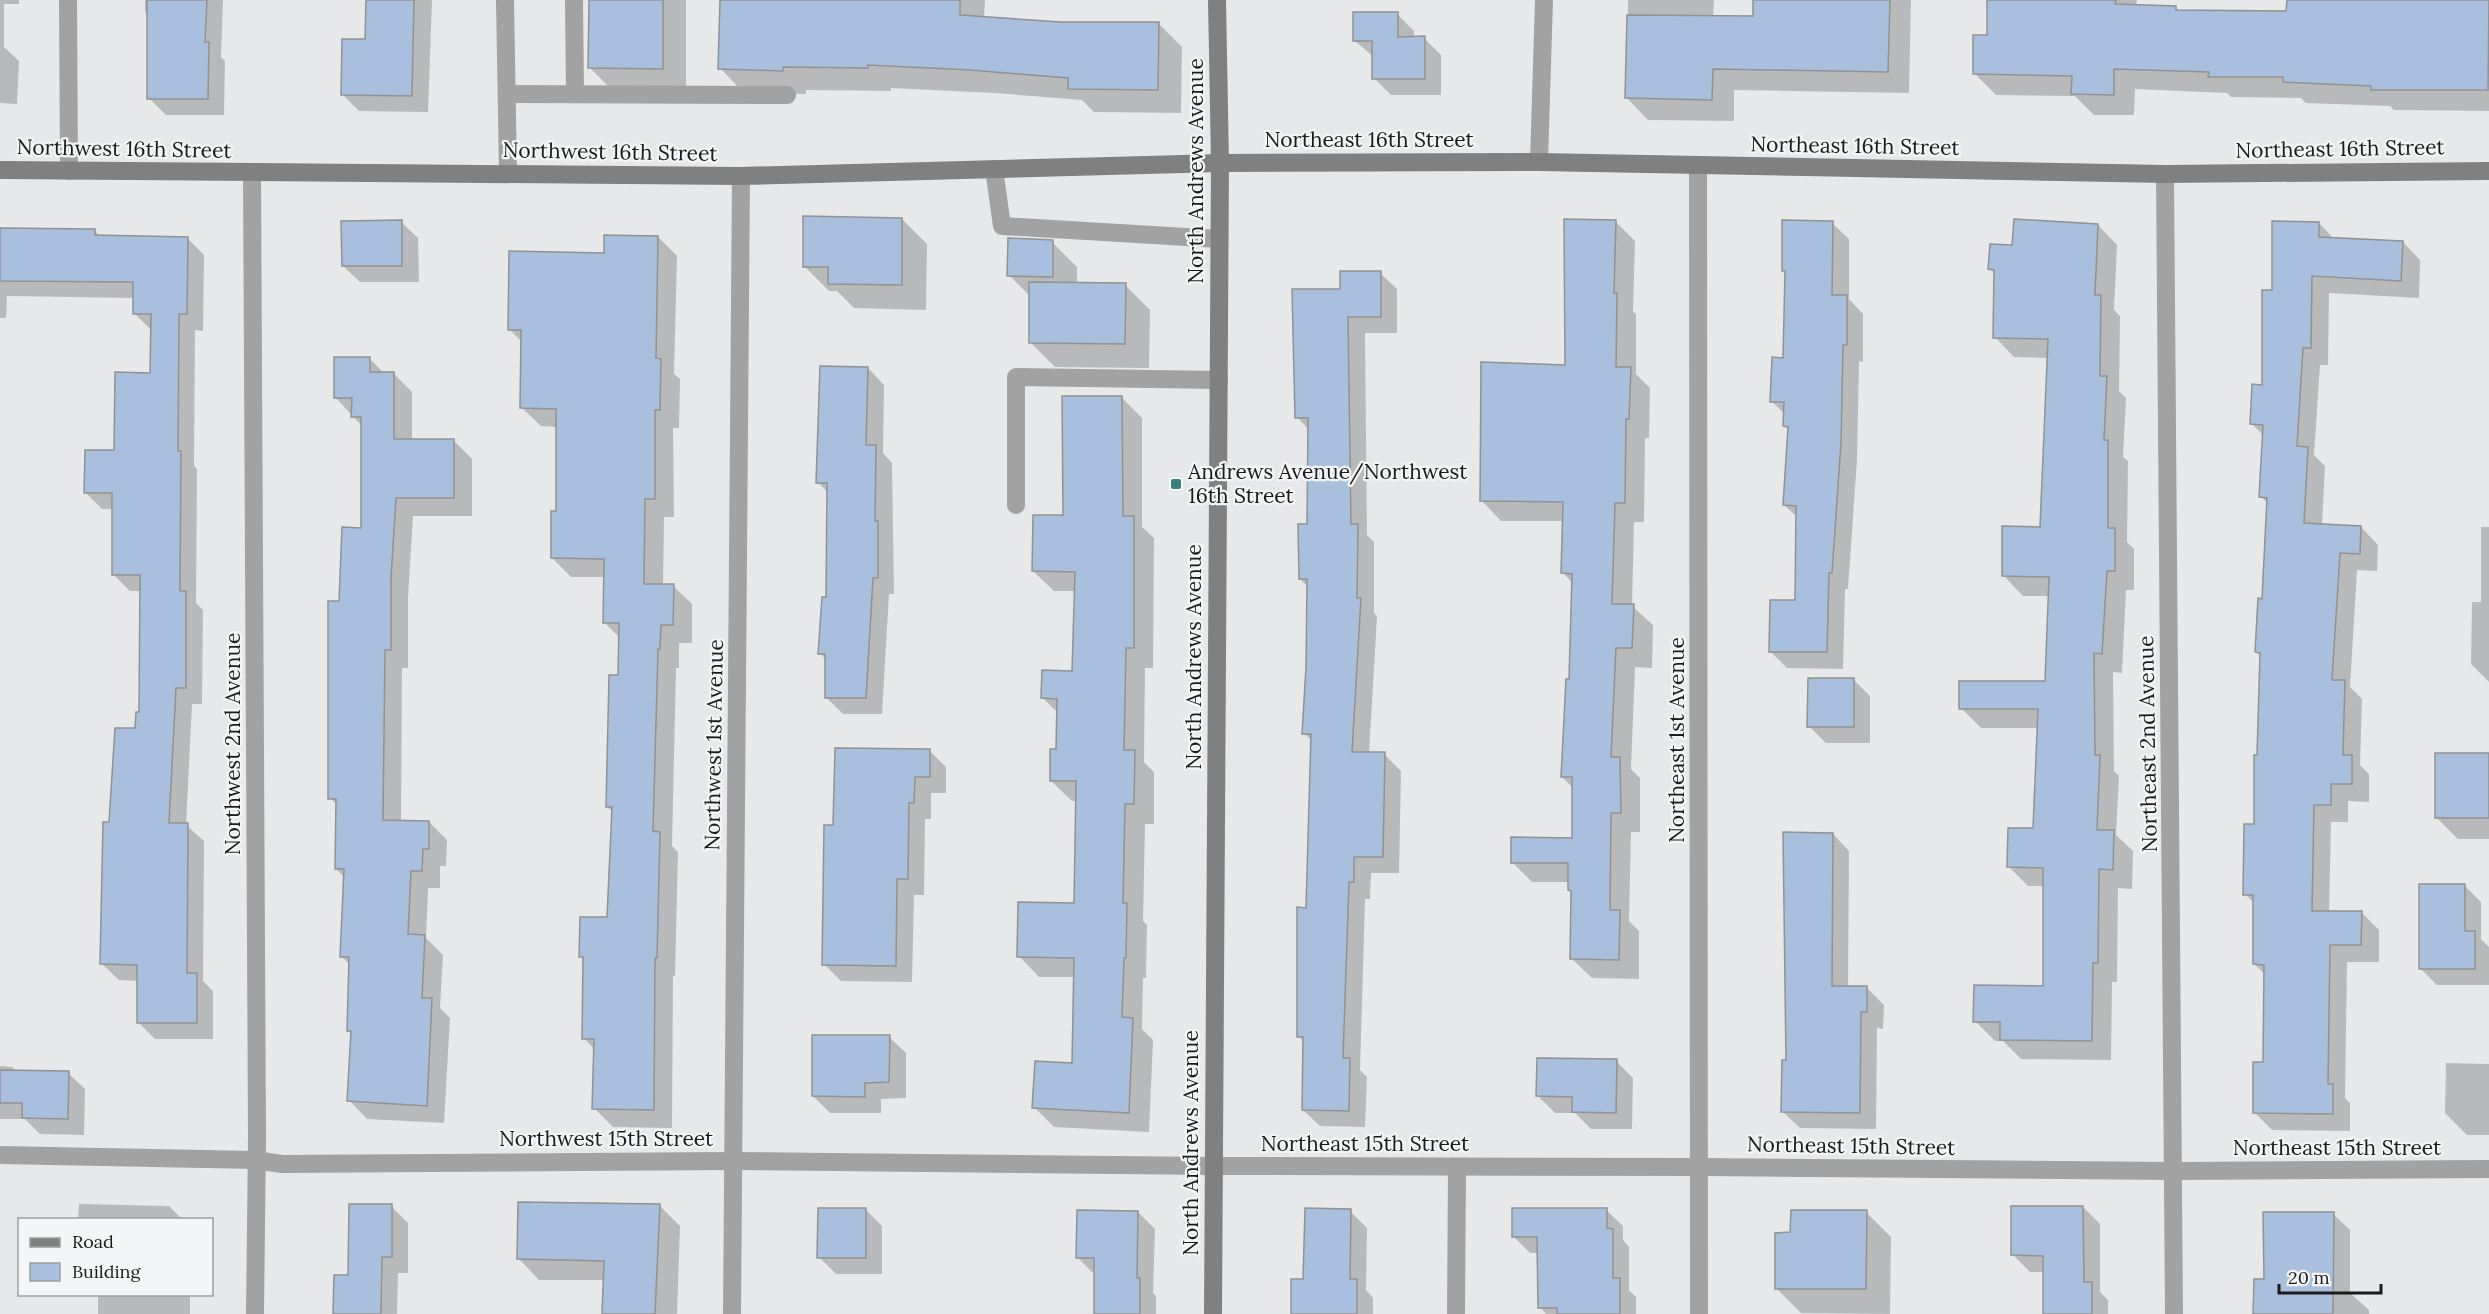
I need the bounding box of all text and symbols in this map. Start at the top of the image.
street label: North Andrews Avenue [1182,58,1209,284]
street label: Northeast 16th Street [1264,126,1474,153]
street label: Northeast 16th Street [1750,130,1961,161]
street label: Northwest 16th Street [16,133,232,164]
street label: Northeast 16th Street [2235,133,2446,164]
street label: Northwest 16th Street [502,136,718,167]
place label: Andrews Avenue/Northwest 16th Street [1187,458,1468,509]
marker: Andrews Avenue/Northwest 16th Street [1169,477,1183,491]
street label: North Andrews Avenue [1180,544,1207,770]
street label: Northwest 2nd Avenue [219,633,246,855]
street label: Northeast 2nd Avenue [2132,635,2163,853]
street label: Northeast 1st Avenue [1663,637,1690,843]
street label: Northwest 1st Avenue [698,639,729,851]
street label: North Andrews Avenue [1177,1030,1204,1256]
street label: Northwest 15th Street [499,1125,714,1152]
street label: Northeast 15th Street [1261,1130,1470,1157]
street label: Northeast 15th Street [1747,1130,1956,1161]
street label: Northeast 15th Street [2233,1134,2442,1161]
legend [18,1218,213,1296]
text: Road [72,1230,114,1253]
scale bar [2279,1257,2381,1295]
text: Building [72,1260,142,1283]
text: 20 m [2288,1266,2330,1289]

